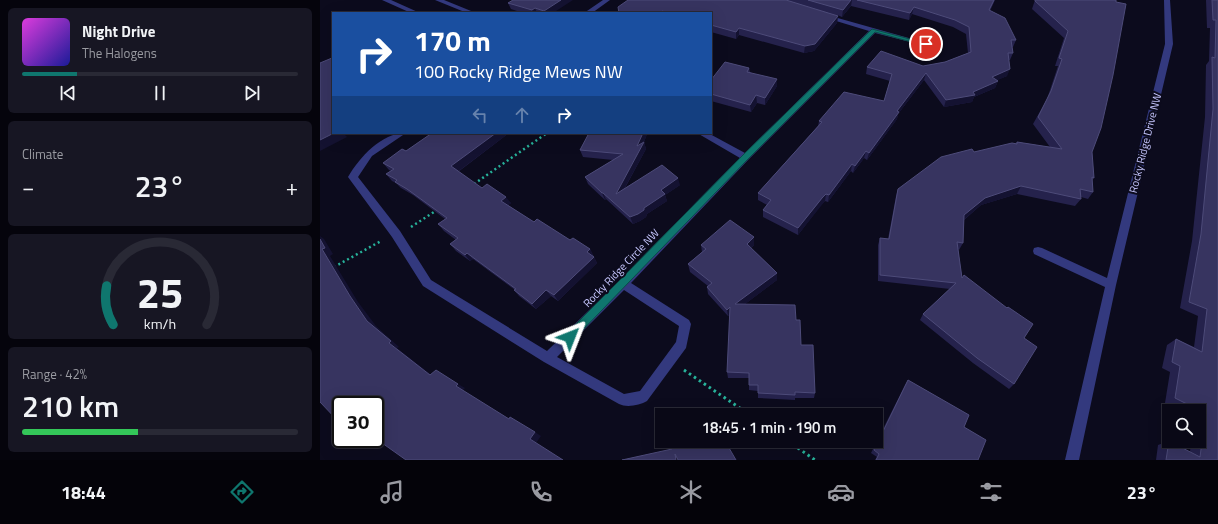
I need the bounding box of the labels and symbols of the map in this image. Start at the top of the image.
pin [909,27,943,61]
street label: Rocky Ridge Drive NW [1125,91,1165,195]
street label: Rocky Ridge Circle NW [579,225,663,311]
position arrow [549,316,591,358]
speed limit sign: 30 [332,396,384,448]

